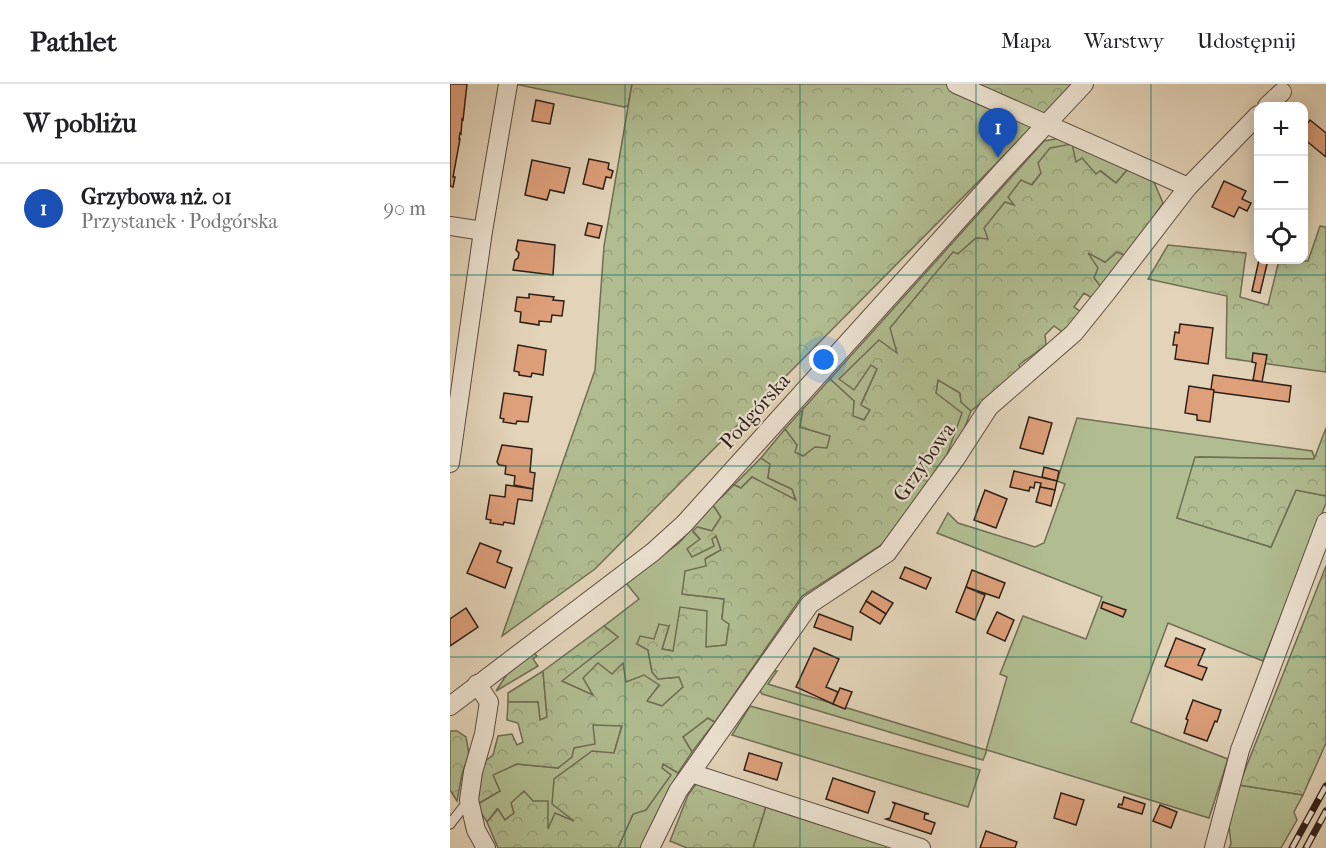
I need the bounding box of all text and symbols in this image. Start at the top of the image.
text: Pathlet [30,25,117,58]
text: Mapa [1001,29,1051,53]
text: Warstwy [1084,29,1164,53]
text: Udostępnij [1197,29,1296,53]
map controls [1254,102,1308,264]
button: + [1254,102,1308,156]
text: W pobliżu [24,108,137,139]
pin: 1 [978,109,1018,158]
button: − [1254,156,1308,210]
text: Grzybowa nż. 01 [81,184,232,210]
text: 1 [40,197,47,220]
text: 90 m [384,197,426,220]
text: Przystanek · Podgórska [81,210,278,233]
button: locate [1254,210,1308,264]
your location [809,345,838,374]
street label: Podgórska [715,368,795,454]
street label: Grzybowa [888,418,960,506]

